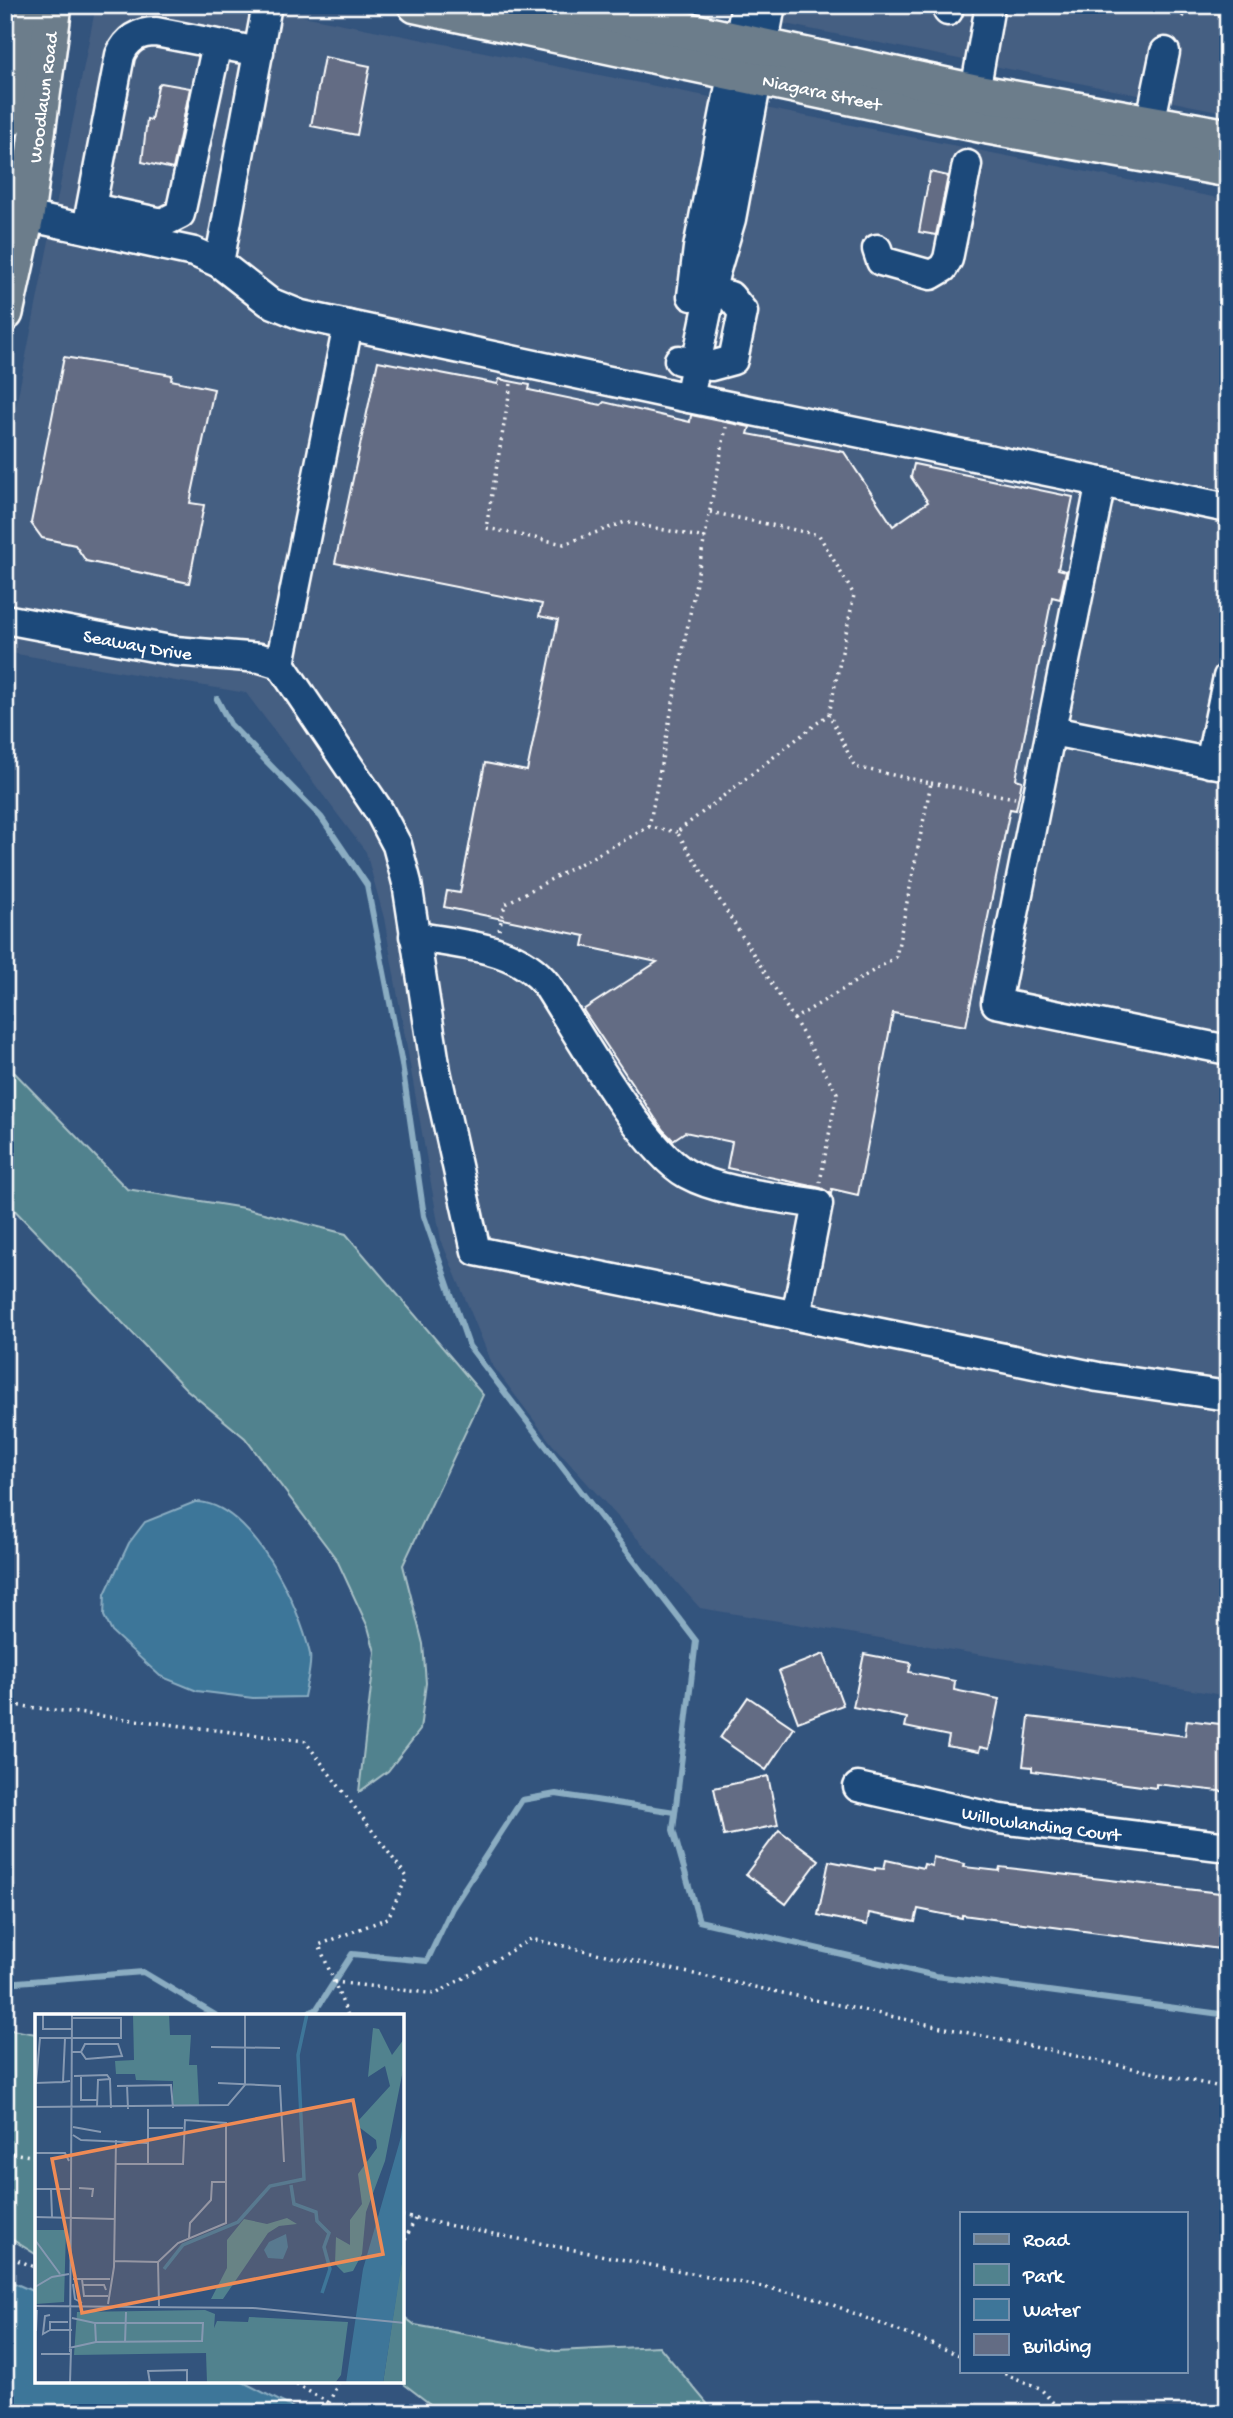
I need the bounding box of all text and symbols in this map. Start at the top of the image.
street label: Woodlawn Road [25,29,66,164]
street label: Niagara Street [760,71,885,119]
street label: Seaway Drive [81,626,193,667]
street label: Willowlanding Court [959,1803,1124,1849]
inset map [35,2014,404,2383]
legend [960,2212,1188,2372]
text: Road [1023,2230,1071,2255]
text: Park [1022,2266,1066,2291]
text: Water [1023,2300,1081,2325]
text: Building [1022,2336,1092,2361]

